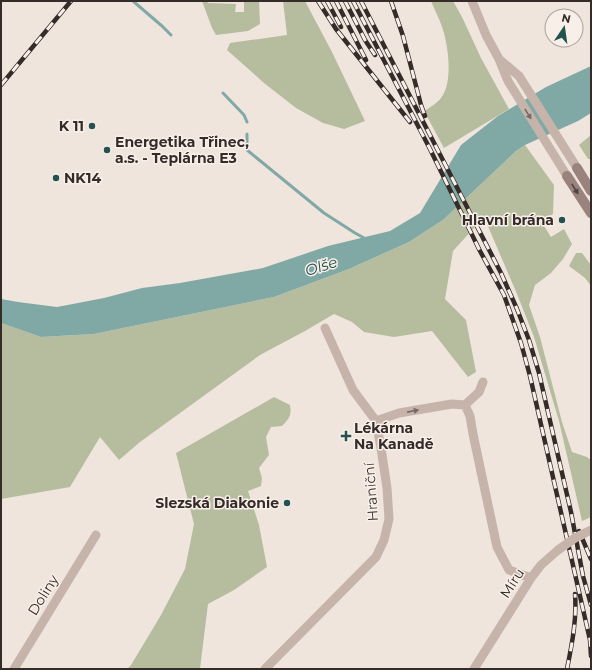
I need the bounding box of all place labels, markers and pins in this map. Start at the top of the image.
place label: K 11 [59,117,84,135]
marker: K 11 [87,121,97,131]
place label: Energetika Třinec, a.s. - Teplárna E3 [115,133,249,167]
marker: Energetika Třinec, a.s. - Teplárna E3 [102,145,112,155]
place label: NK14 [64,169,101,187]
marker: NK14 [51,173,61,183]
place label: Hlavní brána [462,211,554,229]
marker: Hlavní brána [557,215,567,225]
place label: Lékárna Na Kanadě [354,419,434,453]
marker: Lékárna Na Kanadě [341,431,351,441]
place label: Slezská Diakonie [155,494,279,512]
marker: Slezská Diakonie [282,498,292,508]

